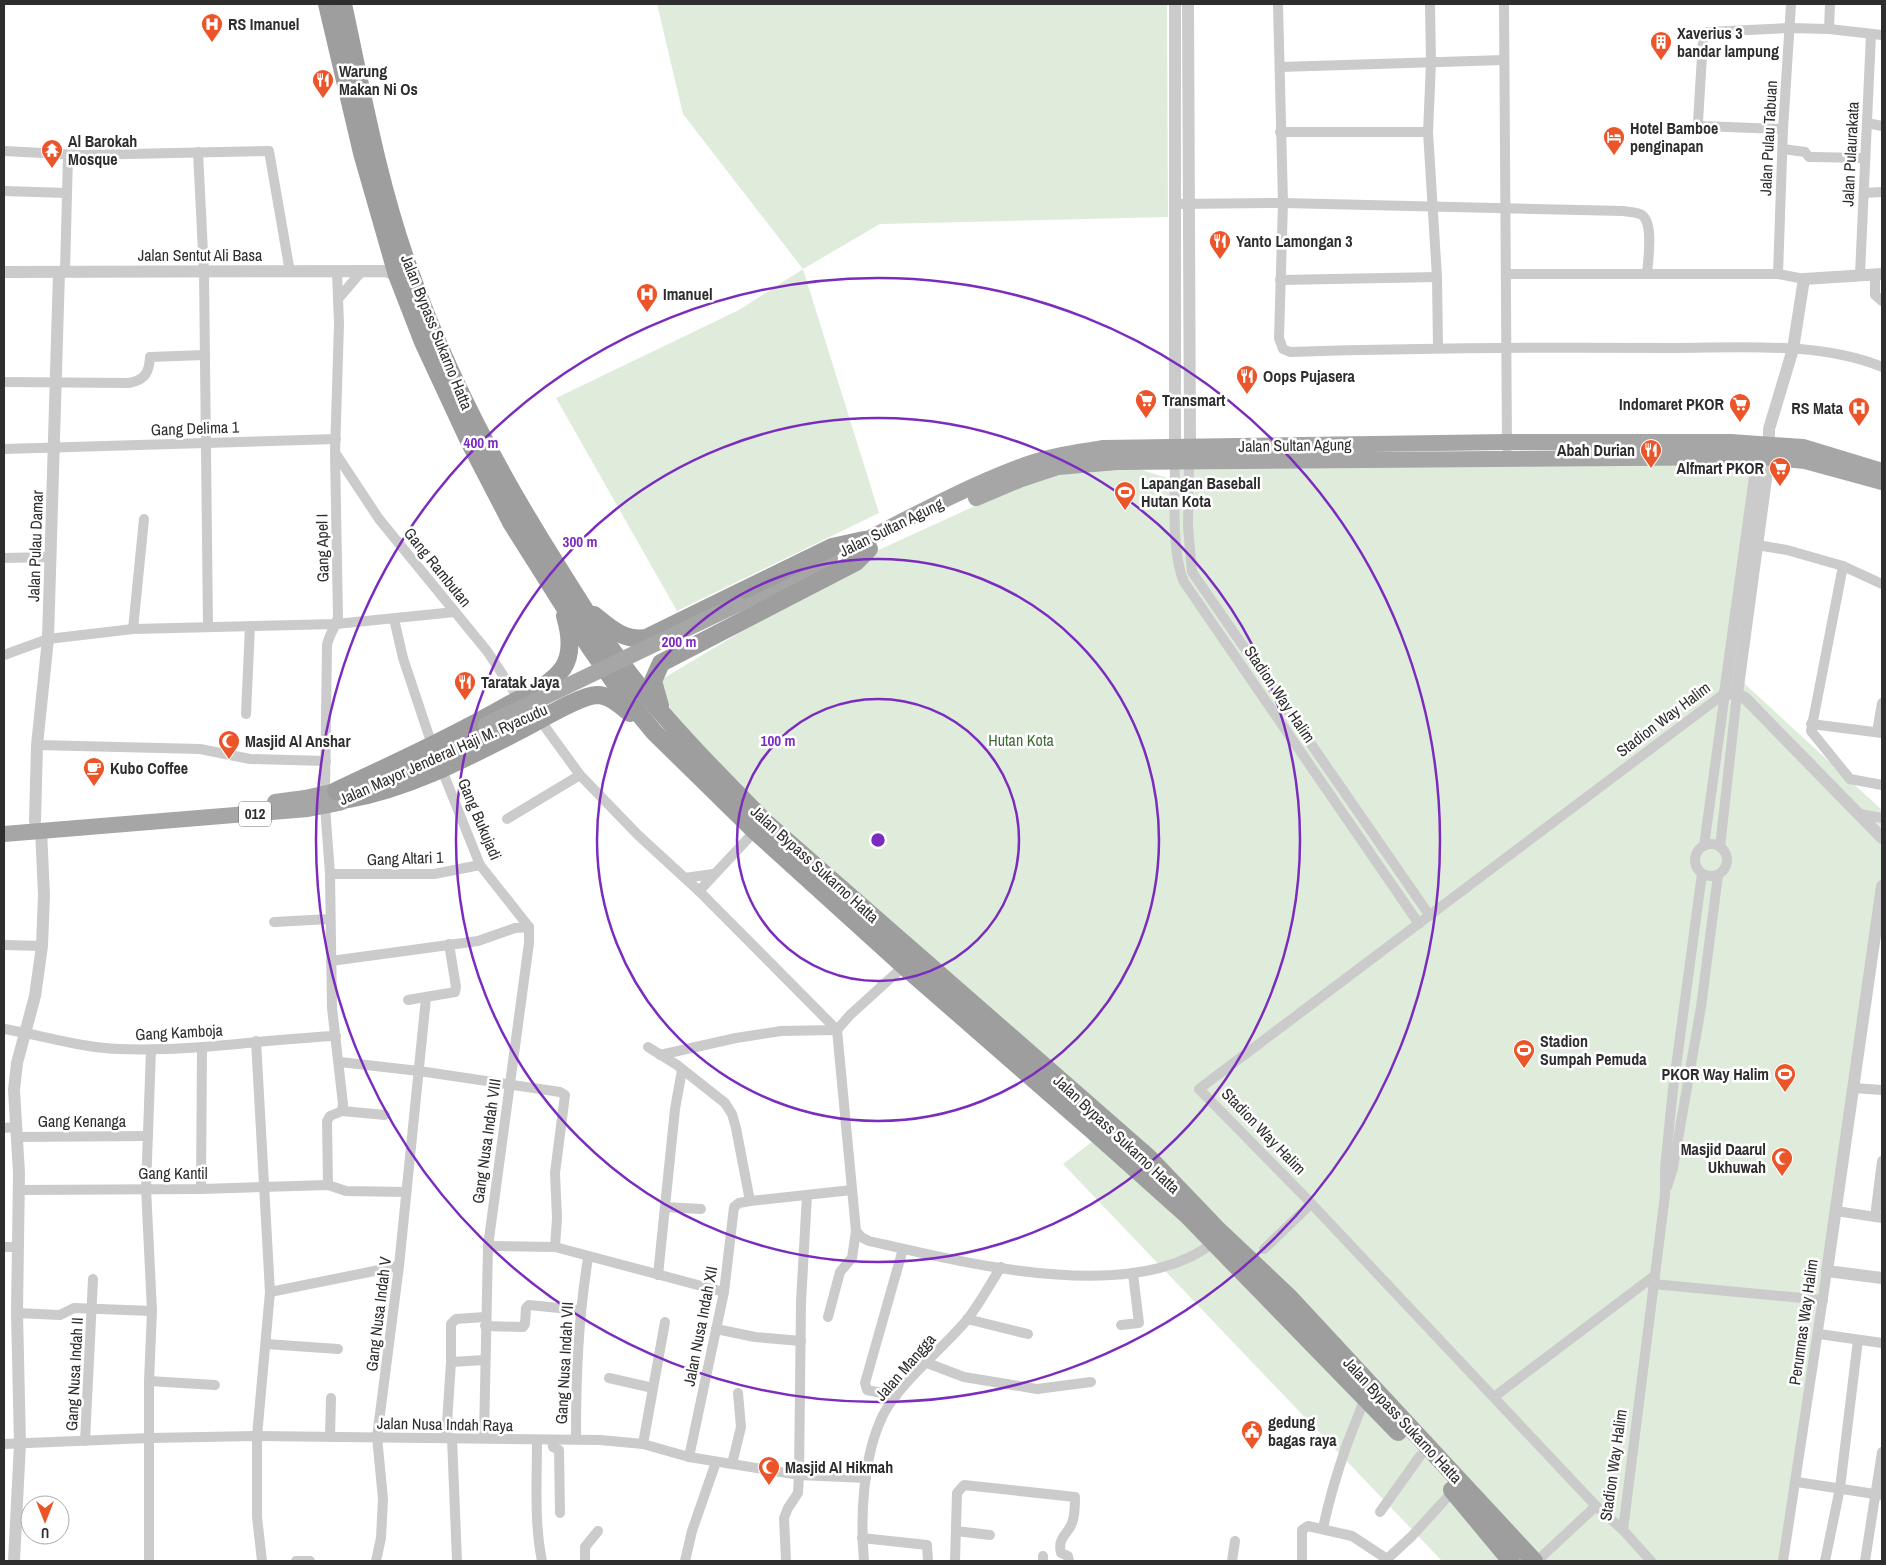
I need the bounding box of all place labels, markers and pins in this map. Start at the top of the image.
hospital icon: RS Imanuel [200,12,224,43]
place label: RS Imanuel [228,13,299,35]
place label: Xaverius 3 bandar lampung [1677,22,1779,62]
building icon: Xaverius 3 bandar lampung [1649,30,1673,61]
place label: Warung Makan Ni Os [339,60,418,100]
restaurant icon: Warung Makan Ni Os [311,68,335,99]
place label: Hotel Bamboe penginapan [1630,117,1718,157]
hotel icon: Hotel Bamboe penginapan [1602,125,1626,156]
place label: Al Barokah Mosque [68,130,137,170]
temple icon: Al Barokah Mosque [40,138,64,169]
restaurant icon: Yanto Lamongan 3 [1208,229,1232,260]
place label: Yanto Lamongan 3 [1236,230,1353,252]
hospital icon: Imanuel [635,282,659,313]
place label: Imanuel [663,283,713,305]
restaurant icon: Oops Pujasera [1235,364,1259,395]
place label: Oops Pujasera [1263,365,1356,387]
supermarket icon: Transmart [1134,388,1158,419]
place label: Transmart [1162,389,1226,411]
supermarket icon: Indomaret PKOR [1728,392,1752,423]
place label: Indomaret PKOR [1619,393,1725,415]
hospital icon: RS Mata [1847,396,1871,427]
place label: RS Mata [1791,397,1844,419]
restaurant icon: Abah Durian [1639,438,1663,469]
place label: Abah Durian [1557,439,1635,461]
supermarket icon: Alfmart PKOR [1768,456,1792,487]
place label: Alfmart PKOR [1677,457,1765,479]
place label: Lapangan Baseball Hutan Kota [1141,472,1261,512]
sports icon: Lapangan Baseball Hutan Kota [1113,480,1137,511]
restaurant icon: Taratak Jaya [453,670,477,701]
place label: Taratak Jaya [481,671,560,693]
mosque icon: Masjid Al Anshar [217,729,241,760]
place label: Masjid Al Anshar [245,730,351,752]
cafe icon: Kubo Coffee [82,756,106,787]
place label: Kubo Coffee [110,757,188,779]
centre of rings [869,831,887,849]
place label: Stadion Sumpah Pemuda [1540,1030,1647,1070]
sports icon: Stadion Sumpah Pemuda [1512,1038,1536,1069]
sports icon: PKOR Way Halim [1773,1062,1797,1093]
place label: PKOR Way Halim [1662,1063,1769,1085]
place label: Masjid Daarul Ukhuwah [1681,1138,1766,1178]
mosque icon: Masjid Daarul Ukhuwah [1770,1146,1794,1177]
place label: gedung bagas raya [1268,1411,1337,1451]
public building icon: gedung bagas raya [1240,1419,1264,1450]
mosque icon: Masjid Al Hikmah [757,1455,781,1486]
place label: Masjid Al Hikmah [785,1456,893,1478]

